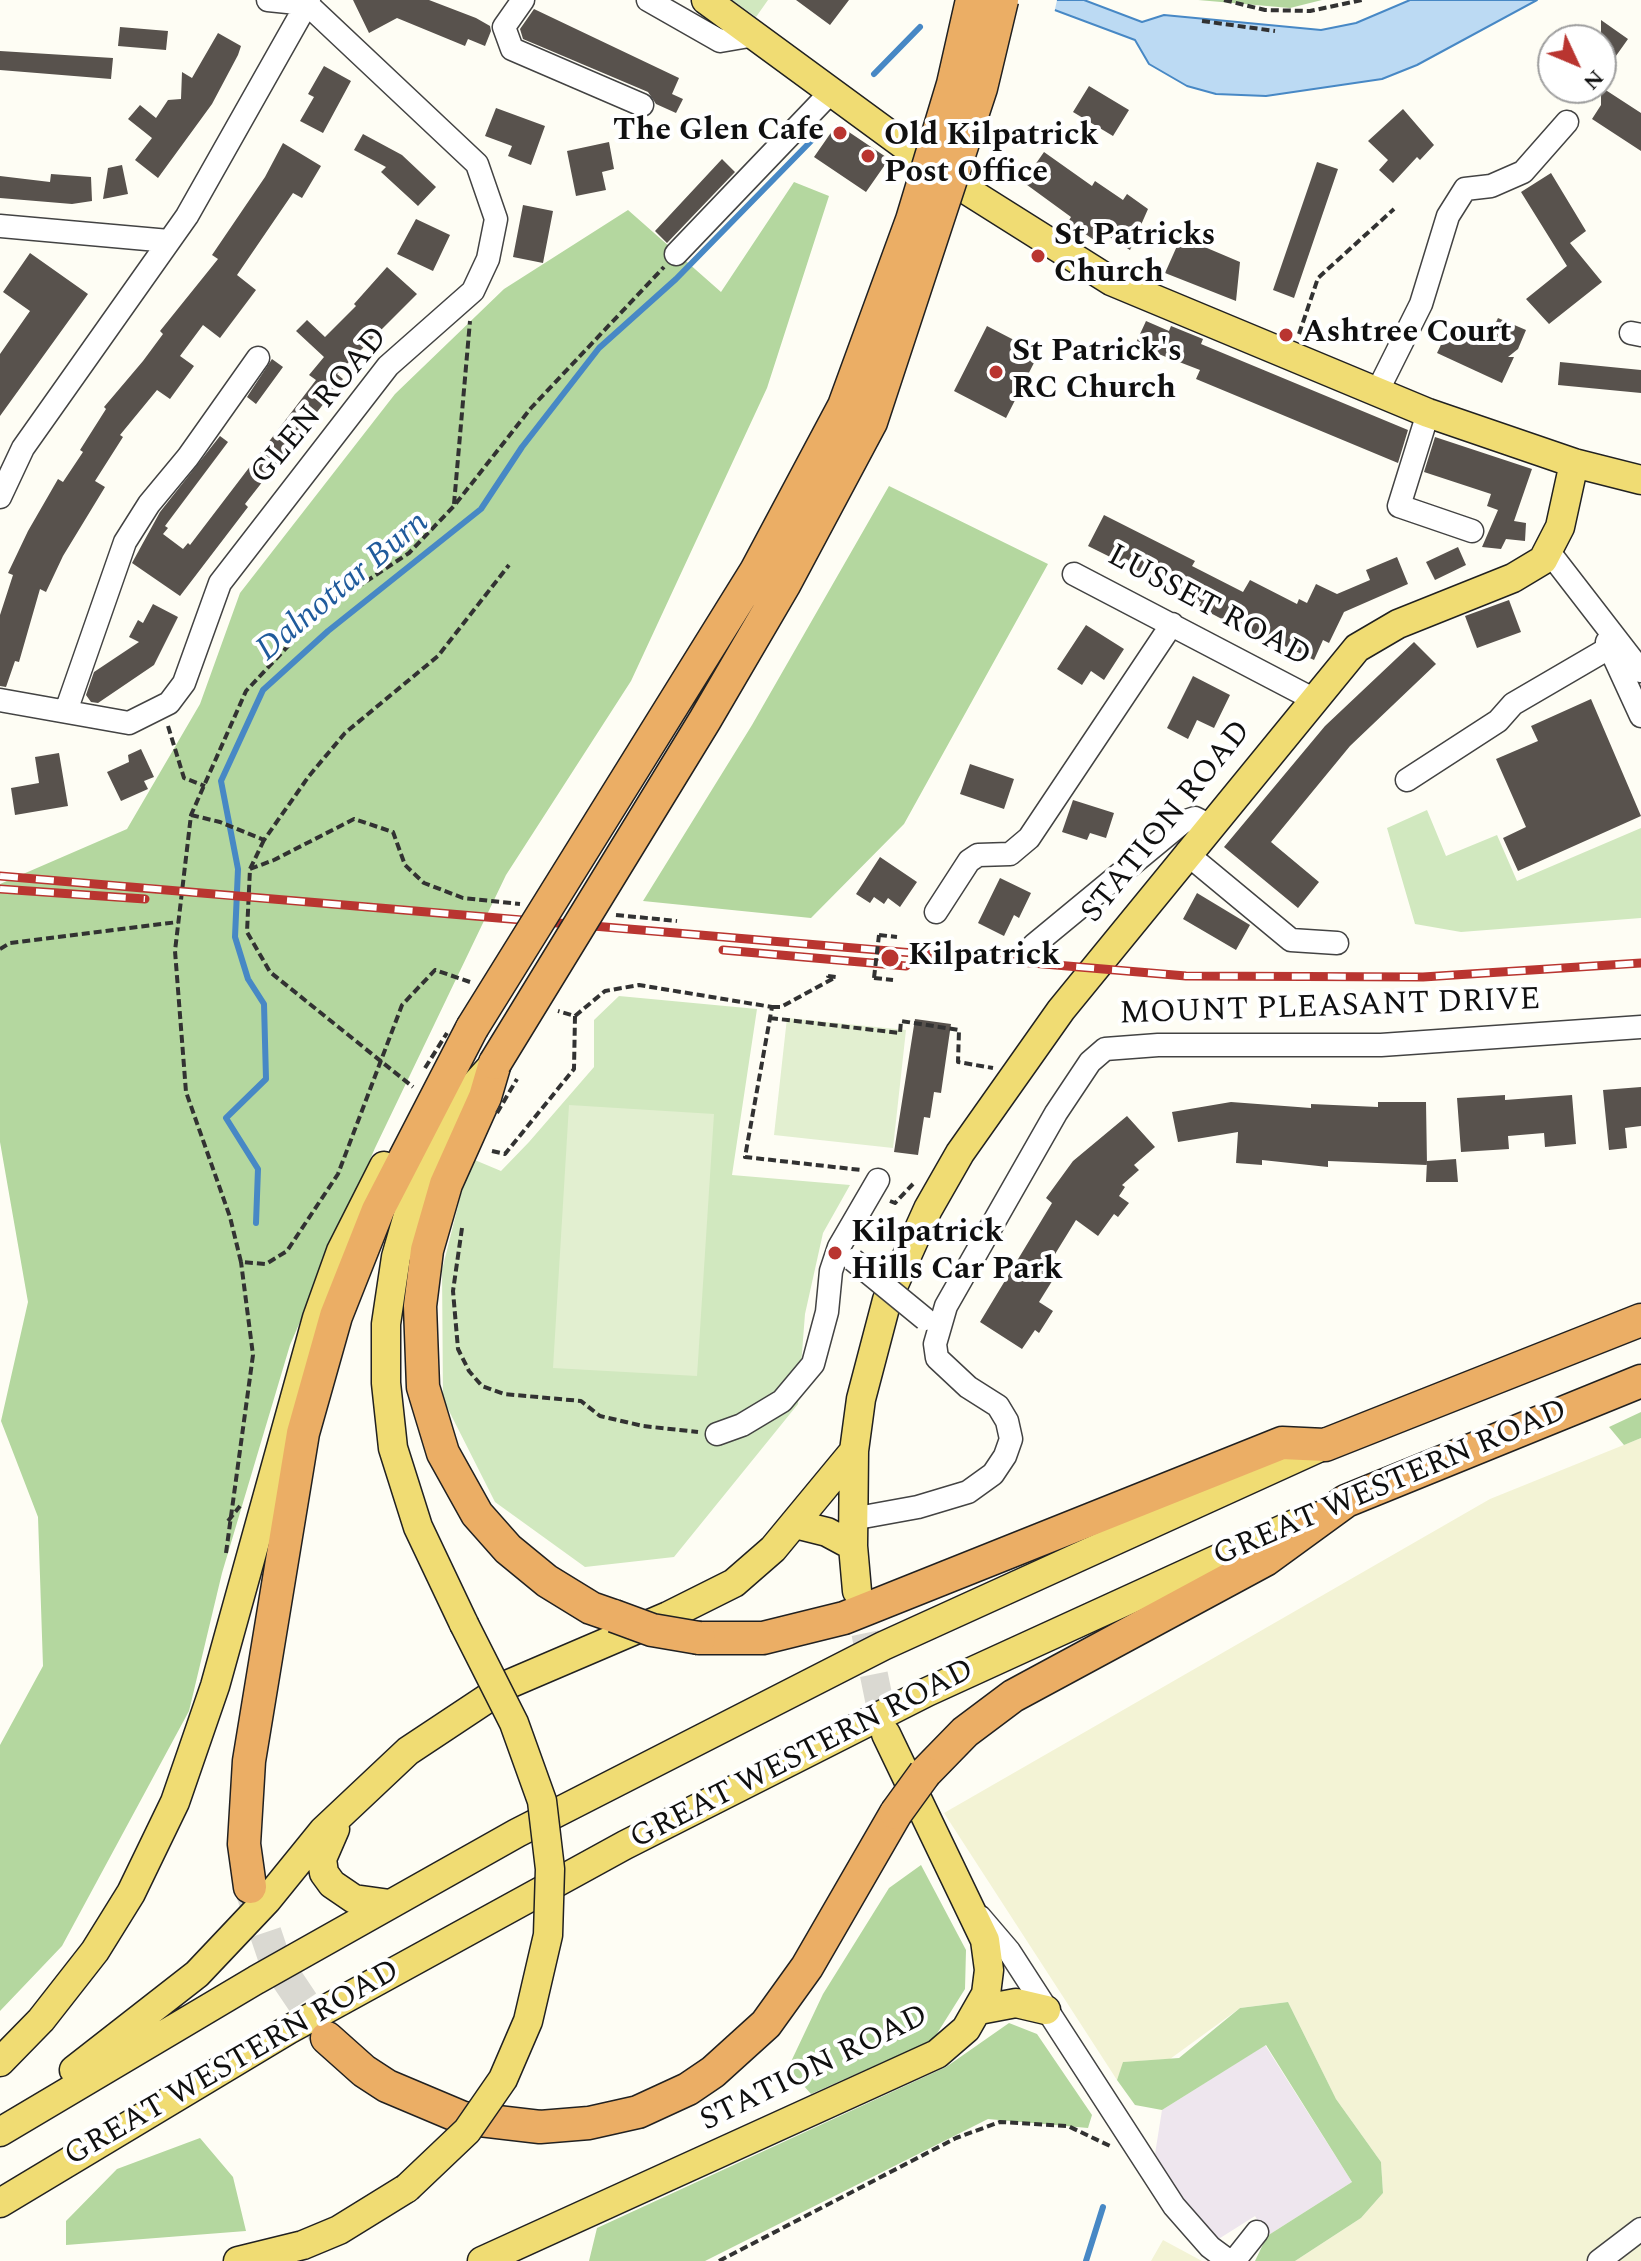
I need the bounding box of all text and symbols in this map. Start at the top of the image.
north arrow [1537,24,1617,104]
text: N [1575,62,1611,98]
place label: The Glen Cafe [613,114,824,152]
place label: Old Kilpatrick Post Office [884,119,1099,194]
marker: The Glen Cafe [831,124,849,142]
marker: Old Kilpatrick Post Office [859,147,877,165]
place label: St Patricks Church [1054,219,1216,294]
marker: St Patricks Church [1029,247,1047,265]
place label: Ashtree Court [1302,316,1512,354]
street label: GLEN ROAD [244,320,398,494]
marker: Ashtree Court [1277,326,1295,344]
place label: St Patrick's RC Church [1012,335,1182,410]
marker: St Patrick's RC Church [987,363,1005,381]
water label: Dalnottar Burn [249,504,439,672]
street label: LUSSET ROAD [1100,538,1316,678]
street label: STATION ROAD [1075,714,1261,932]
place label: Kilpatrick [908,939,1060,977]
marker: Kilpatrick [879,947,901,969]
street label: MOUNT PLEASANT DRIVE [1119,982,1541,1036]
place label: Kilpatrick Hills Car Park [851,1216,1063,1291]
marker: Kilpatrick Hills Car Park [826,1244,844,1262]
street label: GREAT WESTERN ROAD [1208,1393,1574,1577]
street label: GREAT WESTERN ROAD [625,1653,981,1859]
street label: GREAT WESTERN ROAD [59,1953,407,2177]
street label: STATION ROAD [695,1998,935,2142]

